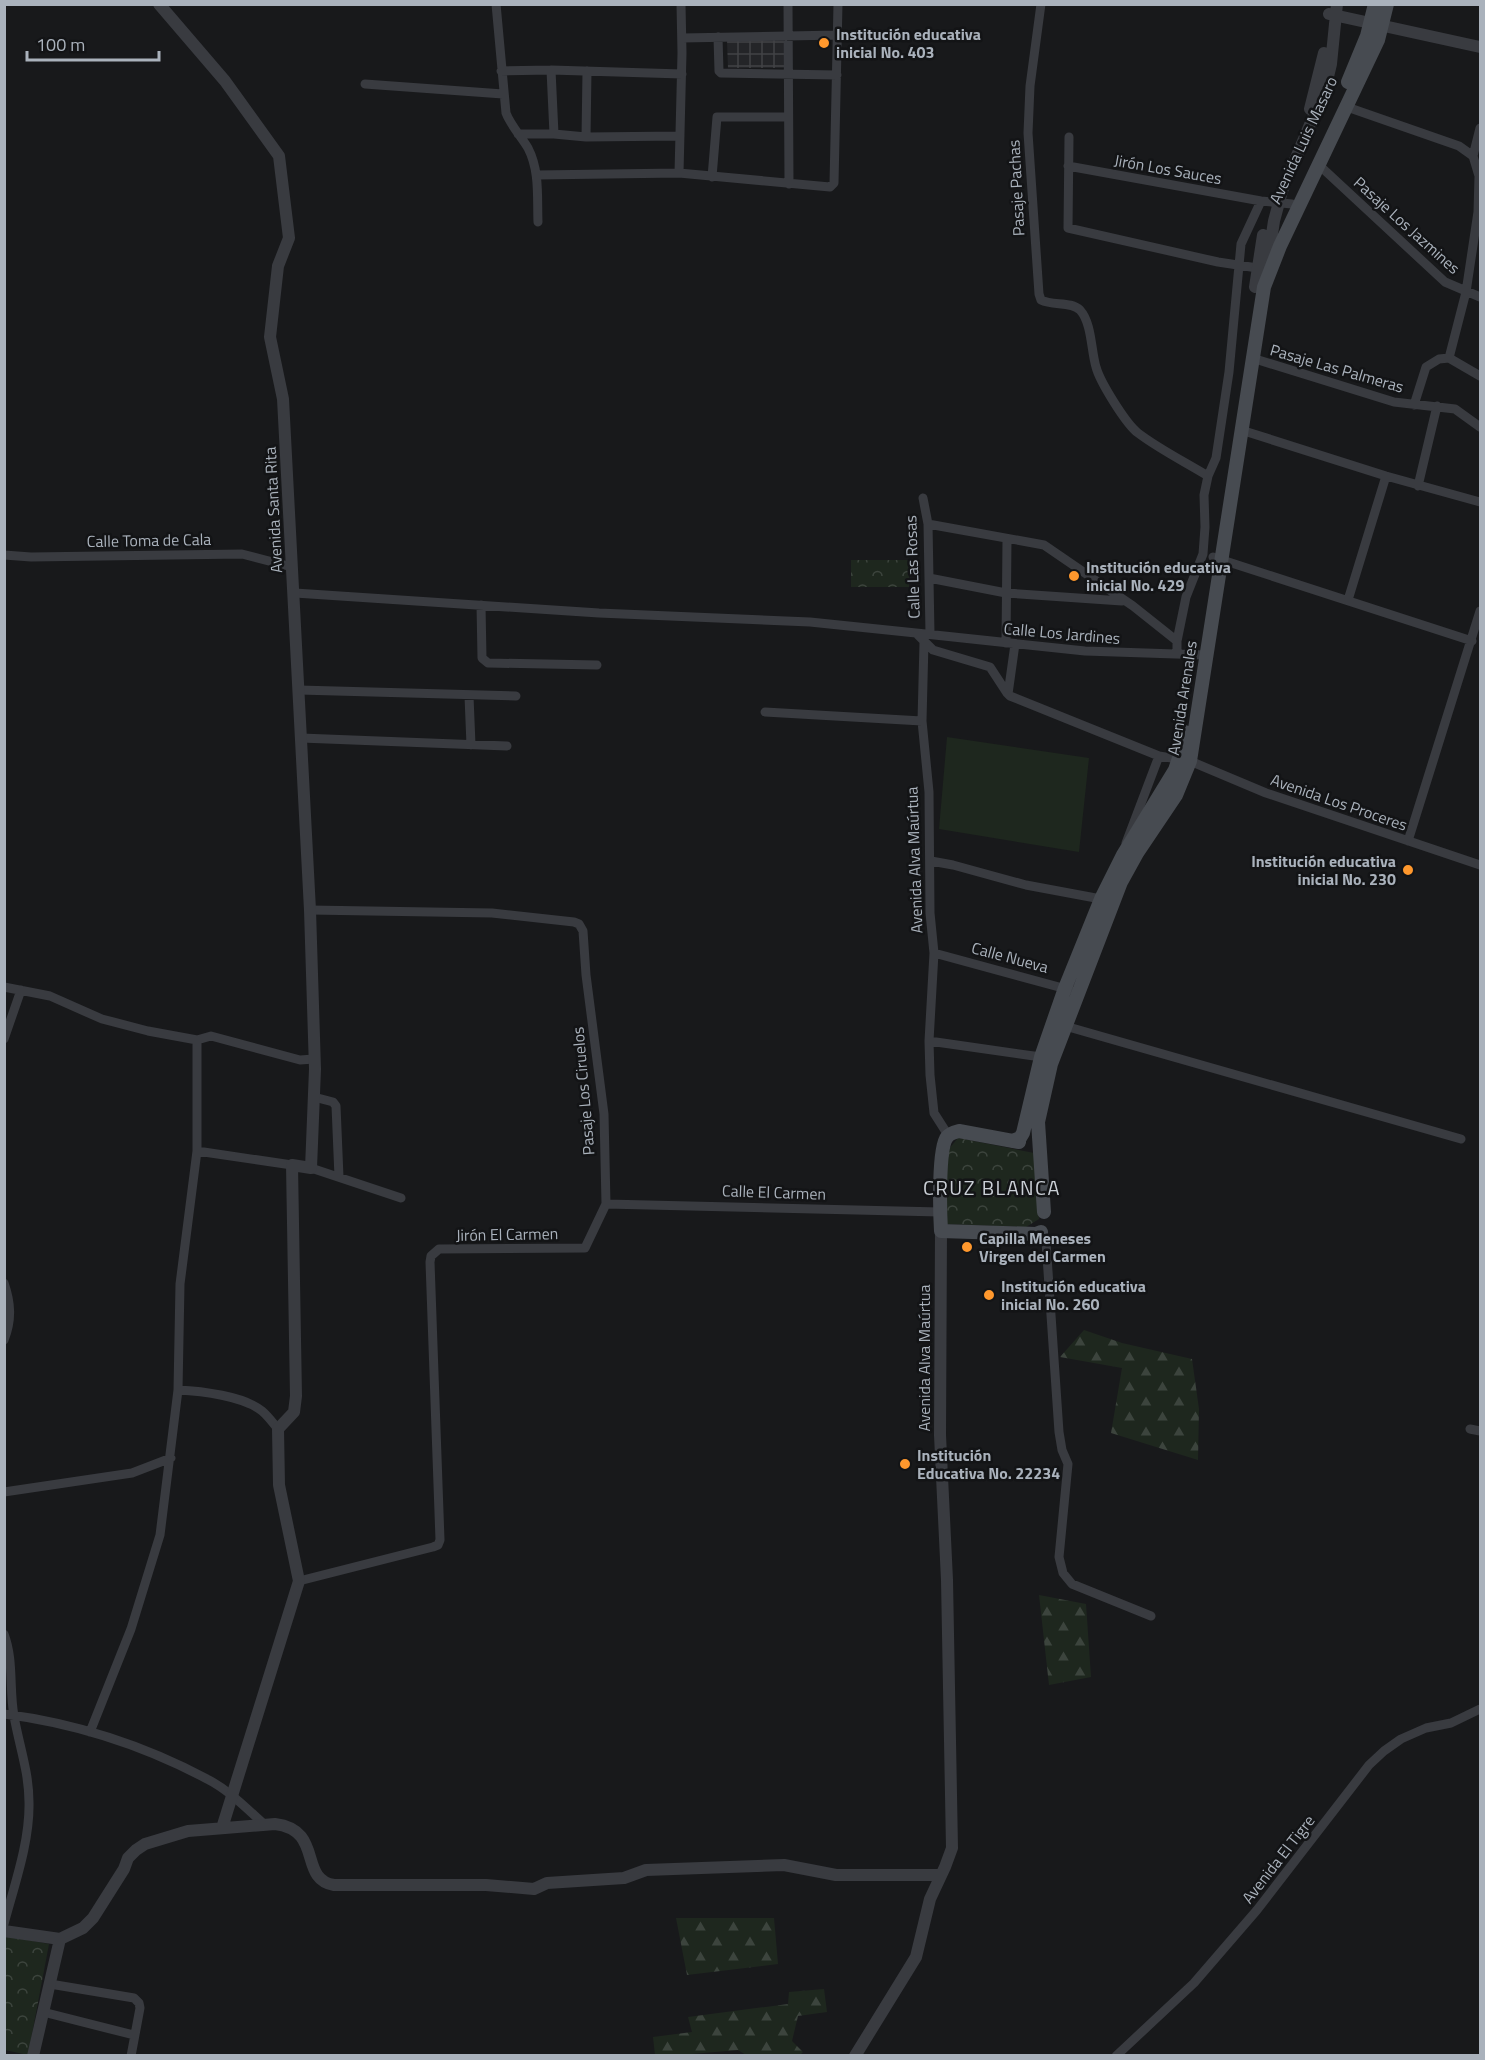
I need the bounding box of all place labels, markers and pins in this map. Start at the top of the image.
place label: Institución educativa inicial No. 403 [836,22,981,64]
marker: Institución educativa inicial No. 403 [817,36,831,50]
place label: Institución educativa inicial No. 429 [1086,555,1231,597]
marker: Institución educativa inicial No. 429 [1067,569,1081,583]
place label: Institución educativa inicial No. 230 [1251,849,1396,891]
marker: Institución educativa inicial No. 230 [1401,863,1415,877]
place label: Capilla Meneses Virgen del Carmen [979,1226,1106,1268]
marker: Capilla Meneses Virgen del Carmen [960,1240,974,1254]
place label: Institución educativa inicial No. 260 [1001,1274,1146,1316]
marker: Institución educativa inicial No. 260 [982,1288,996,1302]
place label: Institución Educativa No. 22234 [917,1443,1060,1485]
marker: Institución Educativa No. 22234 [898,1457,912,1471]

